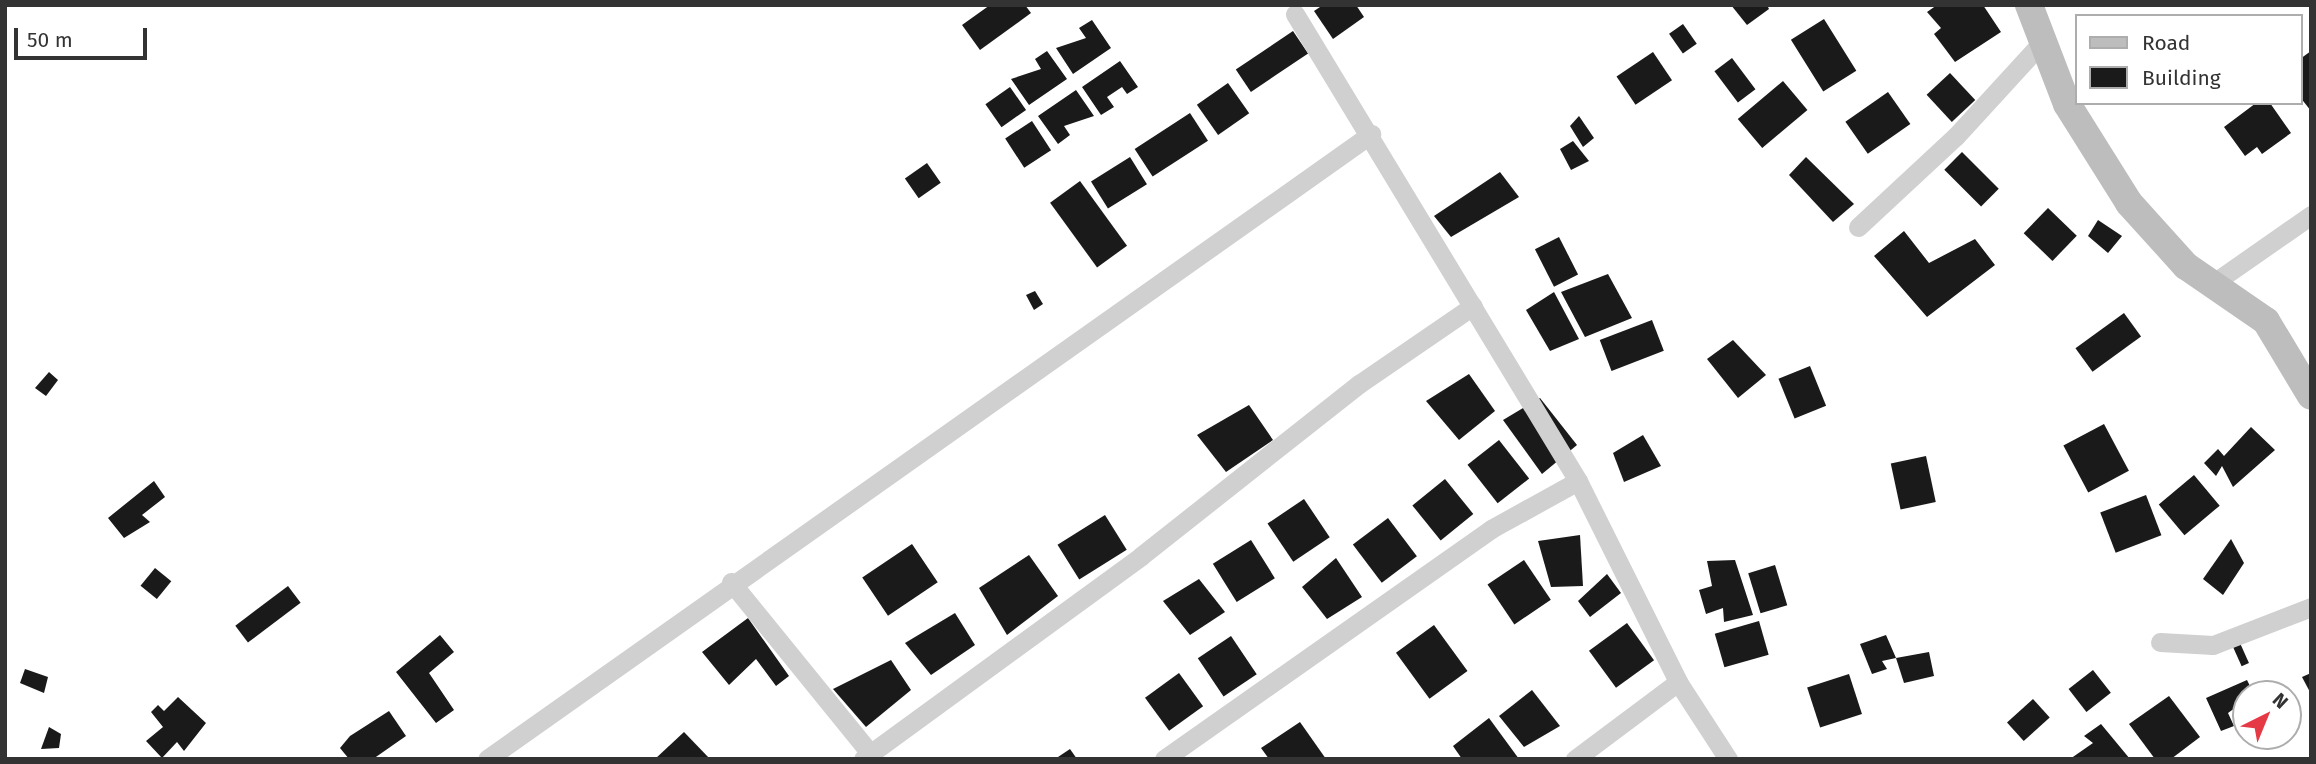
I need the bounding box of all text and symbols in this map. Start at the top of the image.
scale bar [18,14,150,58]
legend [2074,14,2302,105]
text: 50 m [27,27,73,53]
text: Road [2142,30,2190,56]
text: Building [2142,65,2221,91]
north arrow [2232,680,2302,750]
text: N [2268,688,2293,713]

